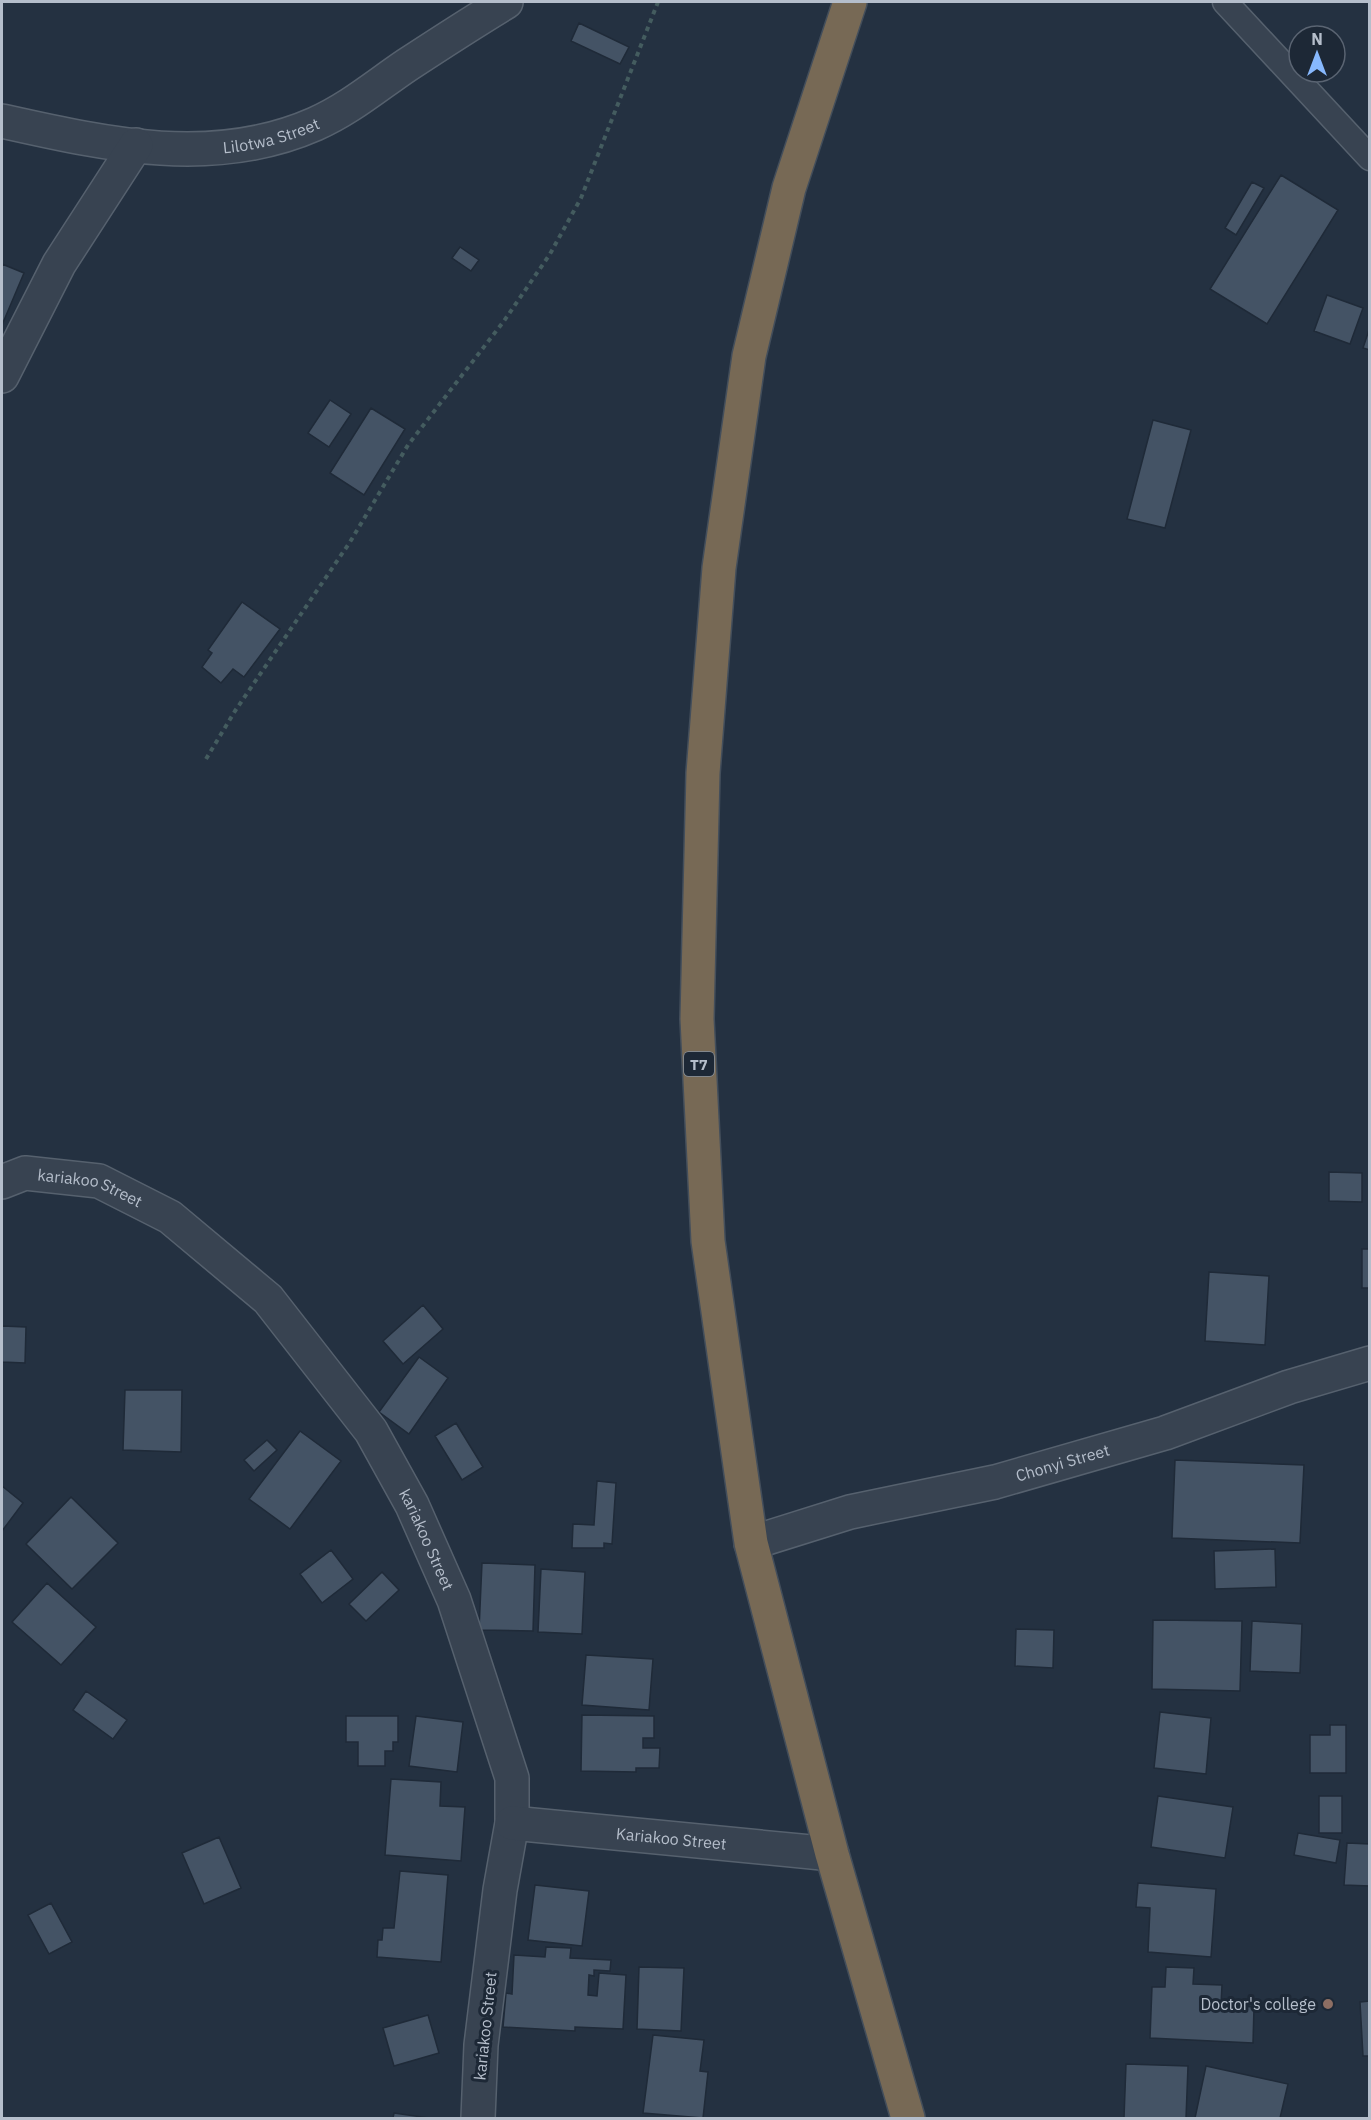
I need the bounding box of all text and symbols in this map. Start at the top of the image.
north arrow [1287,24,1347,84]
text: N [1311,29,1323,49]
street label: Lilotwa Street [222,113,323,157]
road number: T7 [684,1052,714,1076]
street label: kariakoo Street [37,1164,146,1211]
street label: Chonyi Street [1013,1440,1112,1486]
street label: kariakoo Street [395,1485,458,1593]
street label: Kariakoo Street [615,1823,727,1854]
street label: kariakoo Street [469,1971,501,2081]
place label: Doctor's college [1200,1994,1316,2014]
marker: Doctor's college [1321,1997,1335,2011]

